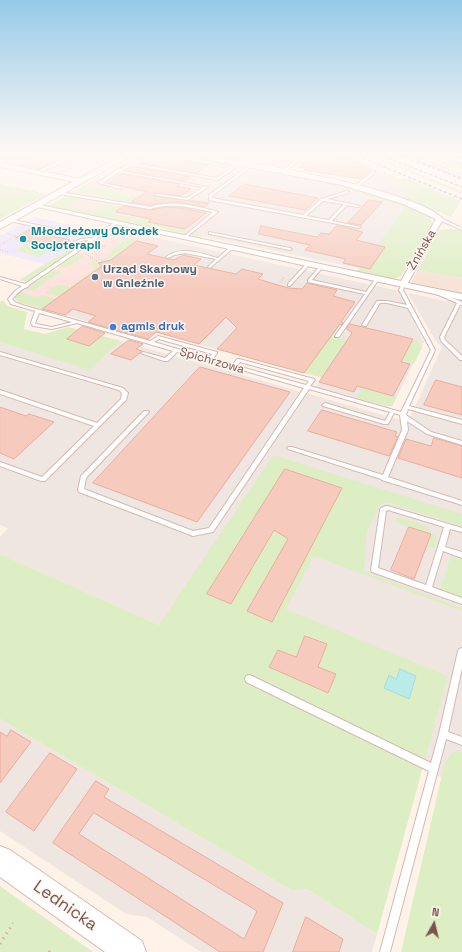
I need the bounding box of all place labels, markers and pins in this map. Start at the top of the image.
place label: Młodzieżowy Ośrodek Socjoterapii [31,225,159,253]
marker: Młodzieżowy Ośrodek Socjoterapii [18,234,28,244]
place label: Urząd Skarbowy w Gnieźnie [103,263,197,291]
marker: Urząd Skarbowy w Gnieźnie [90,272,100,282]
place label: agmis druk [121,320,185,334]
marker: agmis druk [108,322,118,332]

